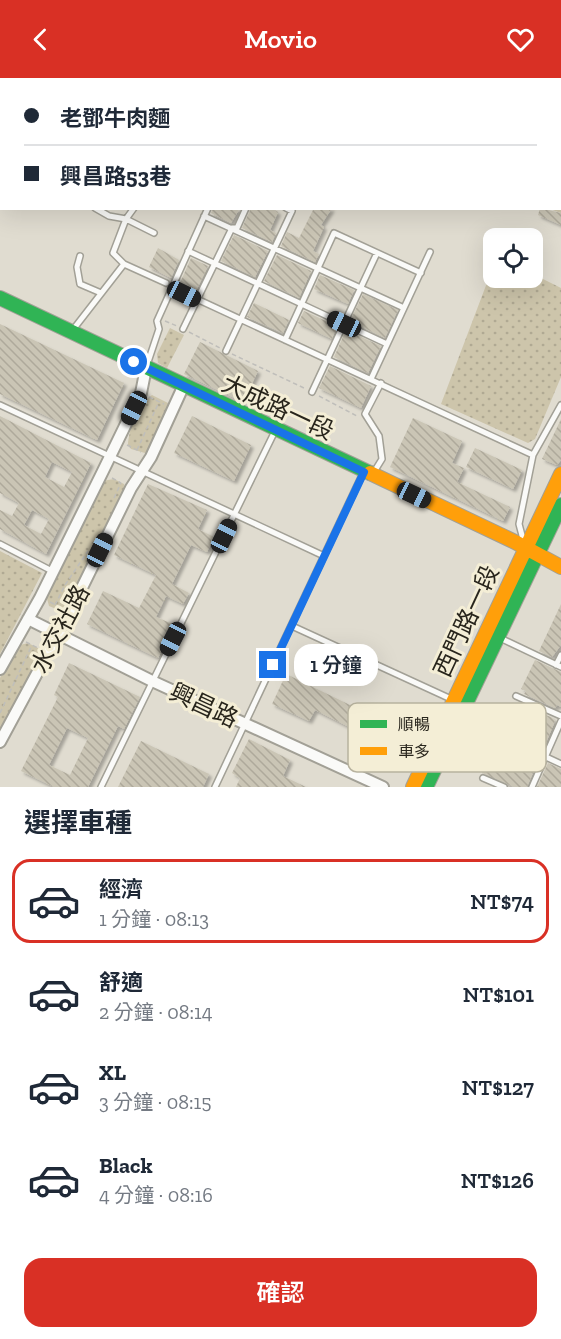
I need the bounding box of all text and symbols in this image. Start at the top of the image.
icon: back [24,23,57,56]
text: Movio [244,23,317,55]
icon: heart [504,23,537,56]
text: 老鄧牛肉麵 [60,105,170,132]
text: 興昌路53巷 [60,163,171,190]
map controls [483,228,543,288]
button: locate [483,228,543,288]
car [164,278,204,310]
car [324,308,364,340]
route start [120,348,147,375]
street label: 大成路一段 [217,369,339,445]
car [118,388,150,428]
car [394,479,434,511]
car [208,516,240,556]
car [84,530,116,570]
street label: 西門路一段 [428,560,504,682]
street label: 水交社路 [25,580,95,678]
car [157,619,189,659]
callout: 1 分鐘 [294,644,378,686]
route end [259,651,286,678]
text: 1 分鐘 [310,653,362,677]
street label: 興昌路 [165,677,243,733]
legend [348,703,546,772]
text: 順暢 [398,715,430,734]
text: 車多 [398,742,430,761]
text: 選擇車種 [24,807,132,839]
icon: car [27,874,81,928]
text: 經濟 [99,876,143,903]
text: NT$74 [470,888,534,915]
text: 1 分鐘 · 08:13 [99,907,209,931]
icon: car [27,967,81,1021]
text: 舒適 [99,969,143,996]
text: NT$101 [463,981,534,1008]
text: 2 分鐘 · 08:14 [99,1000,213,1024]
text: XL [99,1059,126,1086]
icon: car [27,1060,81,1114]
text: NT$127 [462,1074,534,1101]
text: 3 分鐘 · 08:15 [99,1090,211,1114]
text: Black [99,1152,153,1179]
icon: car [27,1153,81,1207]
text: NT$126 [461,1167,534,1194]
text: 4 分鐘 · 08:16 [99,1183,213,1207]
button: 確認 [24,1258,537,1327]

